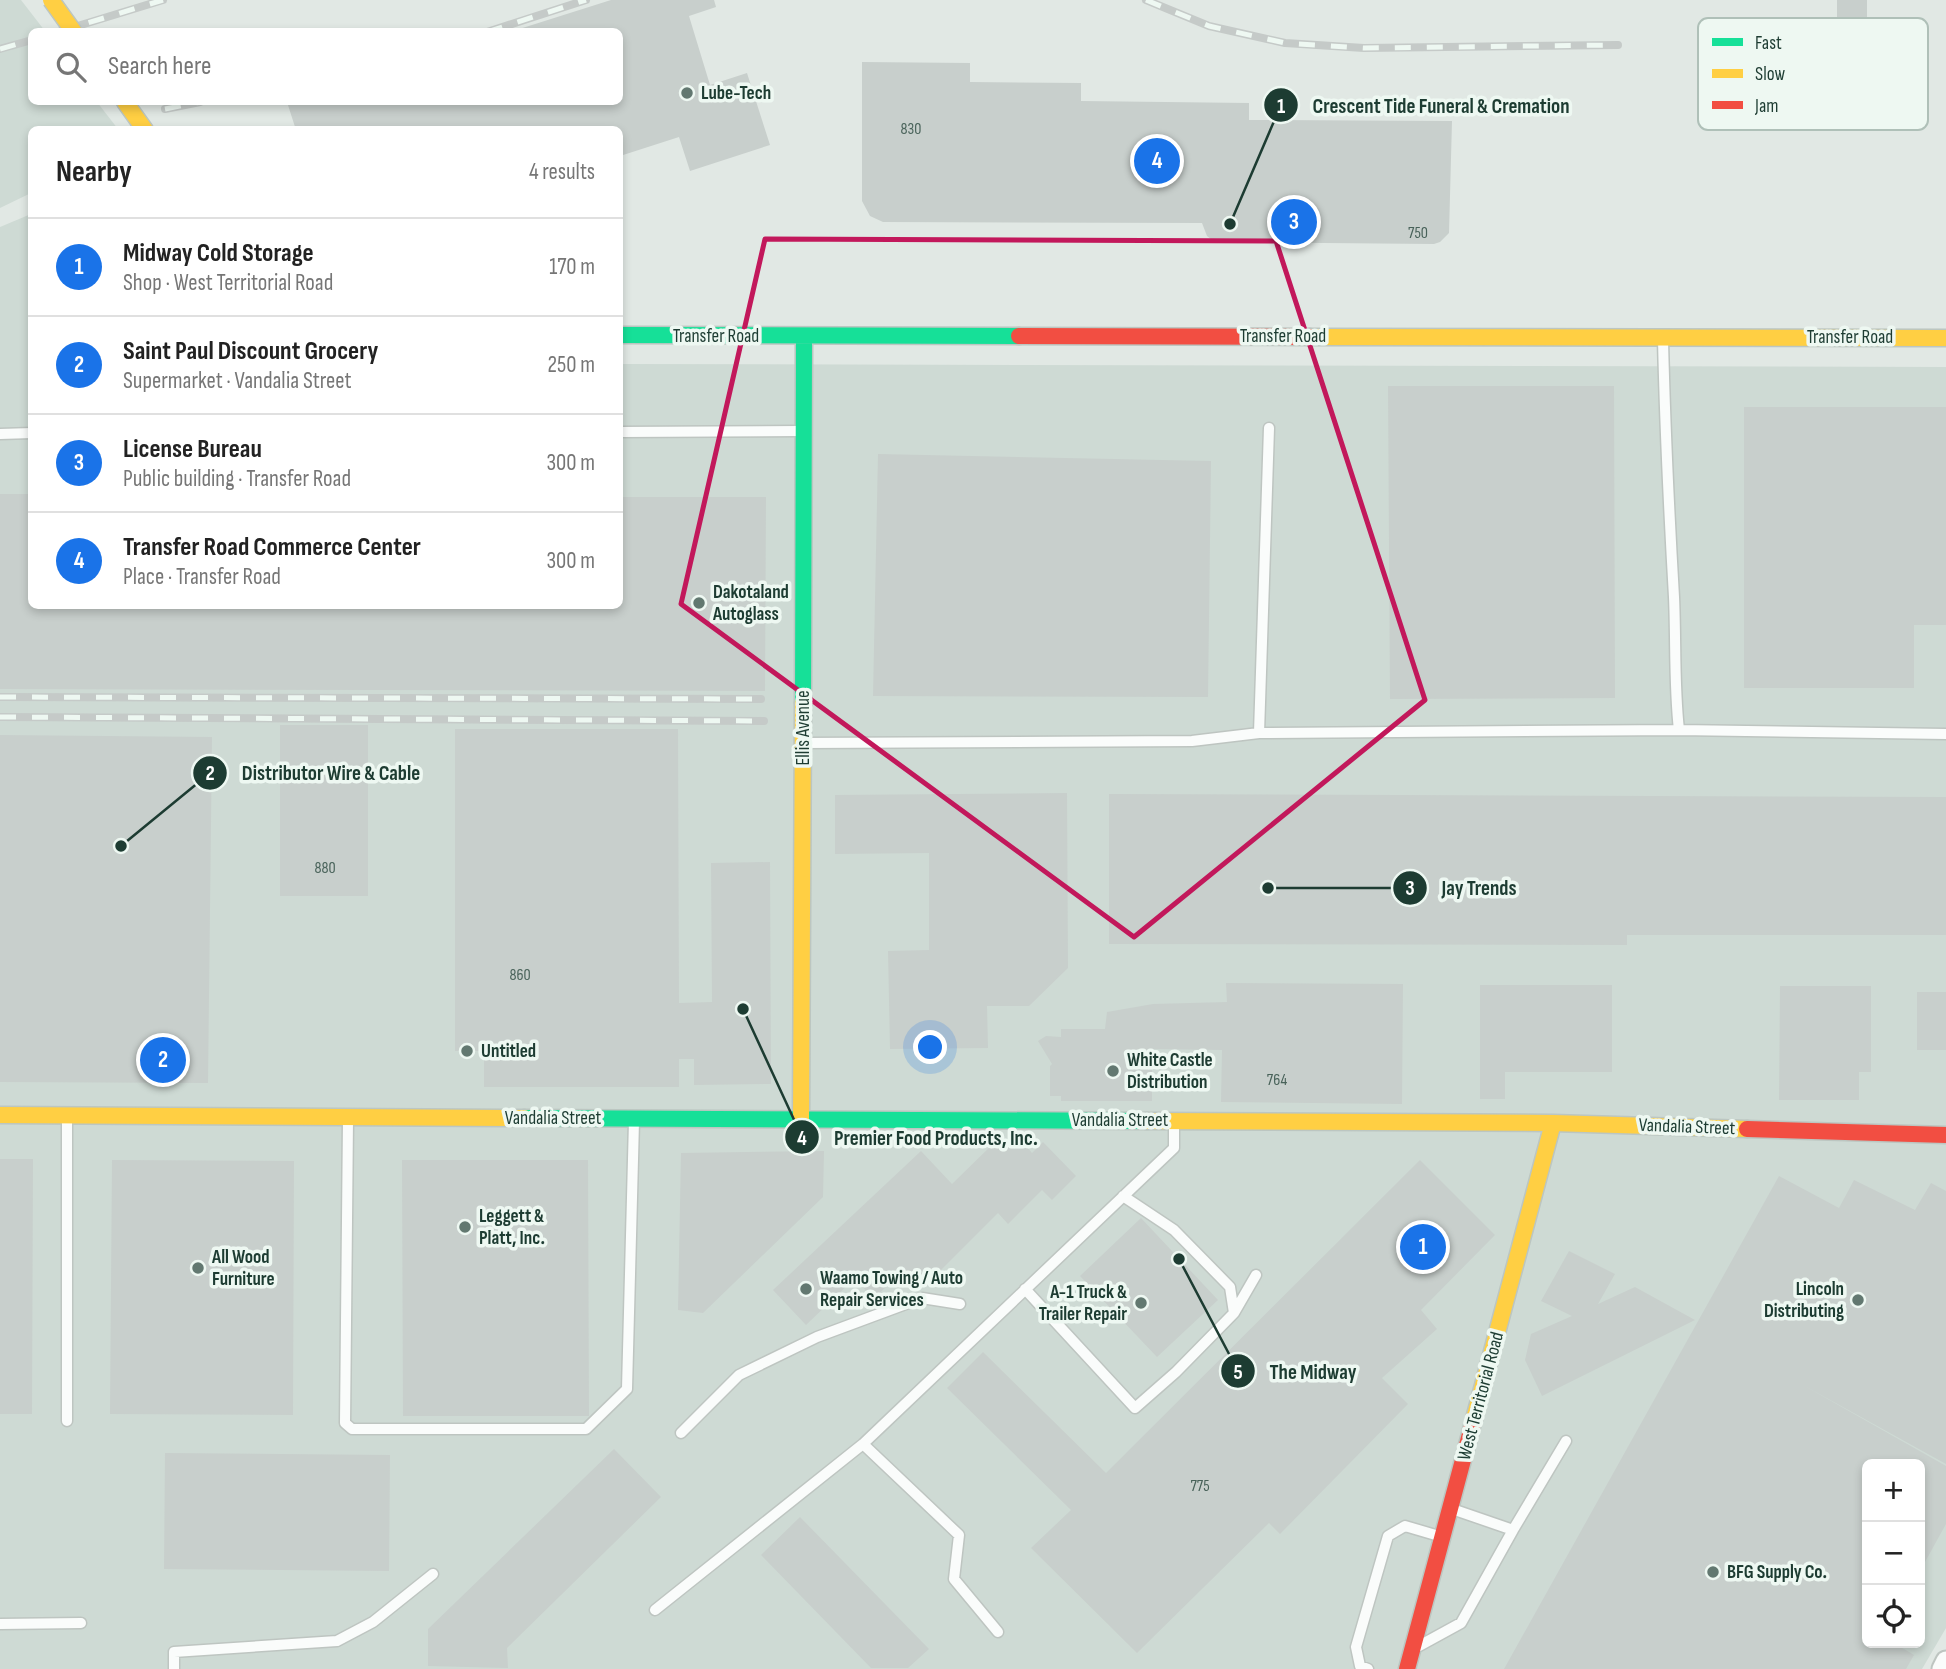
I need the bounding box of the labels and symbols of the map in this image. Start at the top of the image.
legend [1698,18,1928,130]
text: Fast [1755,32,1782,55]
text: Slow [1755,63,1785,86]
place label: Lube-Tech [701,82,771,105]
callout: Crescent Tide Funeral & Cremation [1264,84,1584,126]
marker: Lube-Tech [679,85,695,101]
text: 1 [1277,94,1285,119]
text: Crescent Tide Funeral & Cremation [1312,94,1570,119]
text: Jam [1754,95,1778,118]
house number: 830 [901,120,921,139]
pin: 4 [1134,135,1180,187]
pin: 3 [1271,196,1317,248]
house number: 750 [1408,224,1428,243]
street label: Transfer Road [673,325,759,348]
street label: Transfer Road [1240,325,1326,348]
street label: Transfer Road [1807,326,1893,349]
place label: Dakotaland Autoglass [712,581,789,626]
marker: Dakotaland Autoglass [691,595,707,611]
street label: Ellis Avenue [792,690,815,766]
callout: Distributor Wire & Cable [193,752,434,794]
text: 2 [205,761,215,786]
text: Distributor Wire & Cable [242,761,420,786]
house number: 880 [314,859,336,878]
callout: Jay Trends [1392,867,1530,909]
text: 3 [1405,876,1415,901]
text: Jay Trends [1441,876,1516,901]
house number: 860 [509,966,531,985]
your location [913,1030,947,1064]
pin: 2 [140,1034,186,1086]
place label: Untitled [481,1040,536,1063]
marker: Untitled [459,1043,475,1059]
place label: White Castle Distribution [1127,1049,1213,1094]
marker: White Castle Distribution [1105,1063,1121,1079]
house number: 764 [1267,1071,1287,1090]
street label: Vandalia Street [505,1107,601,1130]
street label: Vandalia Street [1072,1109,1168,1132]
street label: Vandalia Street [1638,1114,1736,1140]
callout: Premier Food Products, Inc. [785,1116,1052,1158]
text: 4 [797,1126,807,1151]
text: Premier Food Products, Inc. [834,1126,1038,1151]
place label: Leggett & Platt, Inc. [479,1205,545,1250]
marker: Leggett & Platt, Inc. [457,1219,473,1235]
pin: 1 [1400,1221,1446,1273]
place label: All Wood Furniture [211,1246,275,1291]
marker: All Wood Furniture [190,1260,206,1276]
place label: Waamo Towing / Auto Repair Services [820,1267,963,1312]
place label: Lincoln Distributing [1764,1278,1844,1323]
marker: Waamo Towing / Auto Repair Services [798,1281,814,1297]
place label: A-1 Truck & Trailer Repair [1039,1281,1127,1326]
marker: Lincoln Distributing [1850,1292,1866,1308]
marker: A-1 Truck & Trailer Repair [1133,1295,1149,1311]
street label: West Territorial Road [1453,1329,1509,1463]
callout: The Midway [1221,1350,1370,1392]
text: 5 [1233,1360,1243,1385]
text: The Midway [1270,1360,1357,1385]
house number: 775 [1190,1477,1210,1496]
place label: BFG Supply Co. [1727,1561,1827,1584]
marker: BFG Supply Co. [1705,1564,1721,1580]

